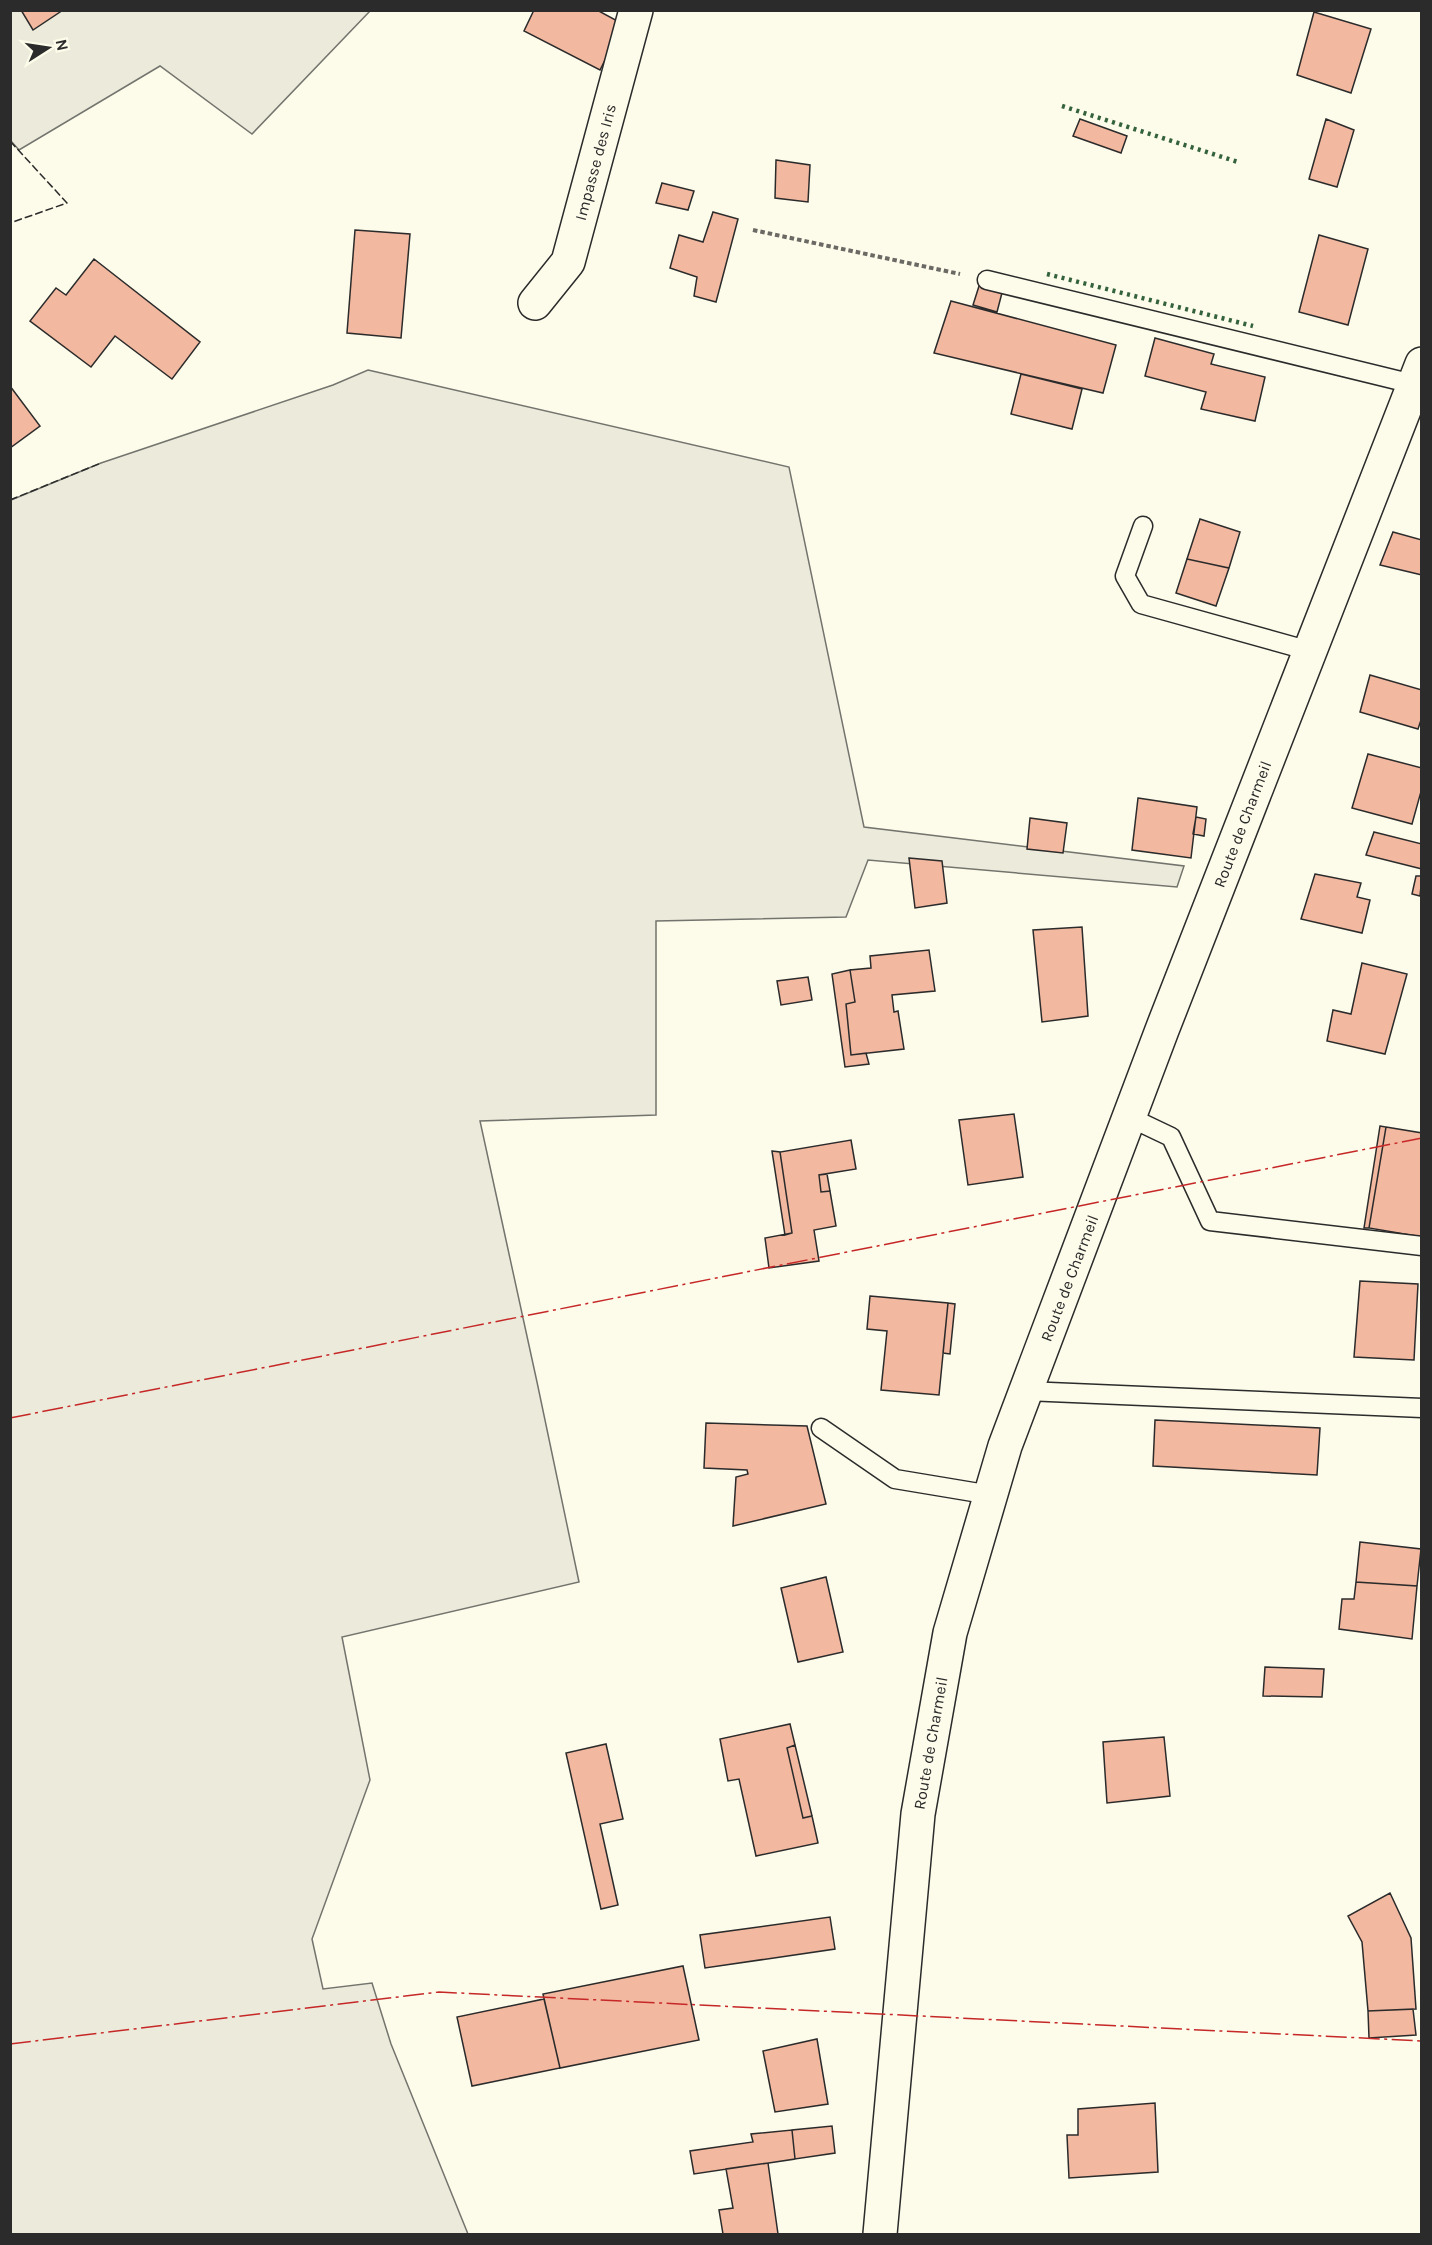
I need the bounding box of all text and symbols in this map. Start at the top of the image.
north arrow [18,18,78,78]
text: N [52,37,73,53]
street label: Impasse des Iris [571,102,620,222]
street label: Route de Charmeil [1210,758,1275,890]
street label: Route de Charmeil [1037,1212,1102,1344]
street label: Route de Charmeil [909,1675,952,1811]

